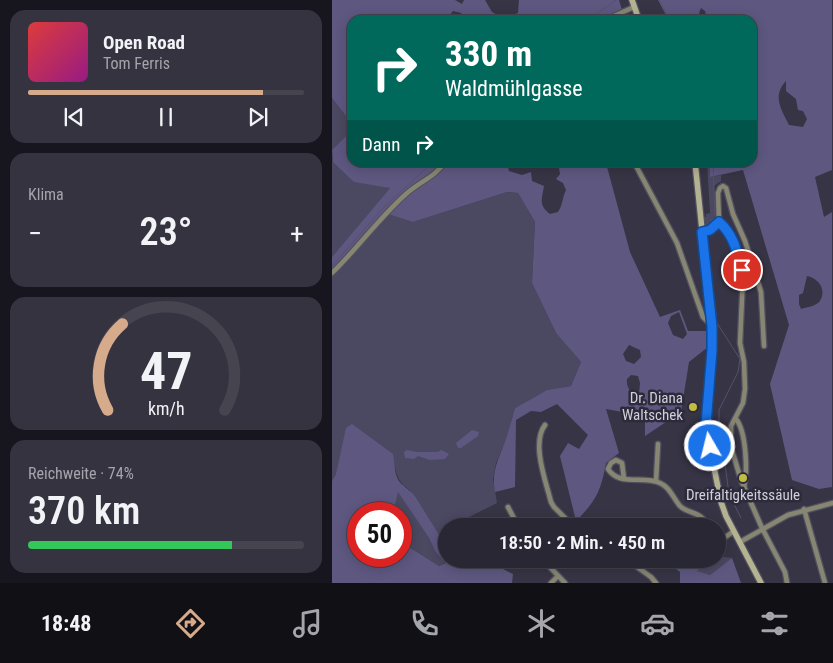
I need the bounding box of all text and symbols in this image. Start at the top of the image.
text: Open Road [103,31,185,54]
text: 330 m [445,34,532,75]
icon: right [362,35,427,100]
text: Tom Ferris [103,54,170,73]
text: Waldmühlgasse [445,76,583,101]
icon: previous [60,103,88,131]
icon: pause [152,103,180,131]
icon: next [244,103,272,131]
icon: right [410,130,438,158]
text: Dann [362,133,400,156]
text: Klima [28,185,64,204]
text: 23° [140,210,192,254]
text: − [28,217,42,250]
text: + [290,217,304,250]
pin [721,249,763,291]
icon: arrive [728,256,756,284]
text: 47 [140,341,192,402]
place label: Dr. Diana Waltschek [622,389,683,424]
text: km/h [148,398,184,419]
marker: Dr. Diana Waltschek [687,401,699,413]
position arrow [683,419,735,471]
text: Reichweite · 74% [28,464,134,483]
marker: Dreifaltigkeitssäule [737,472,749,484]
place label: Dreifaltigkeitssäule [686,486,800,504]
text: 370 km [28,489,140,533]
speed limit sign: 50 [347,502,412,567]
text: 18:50 · 2 Min. · 450 m [499,531,665,554]
icon: directions [173,606,208,641]
icon: music [290,606,325,641]
icon: phone [407,606,442,641]
icon: climate [524,606,559,641]
icon: car [640,606,675,641]
icon: filters [757,606,792,641]
text: 18:48 [41,611,91,636]

